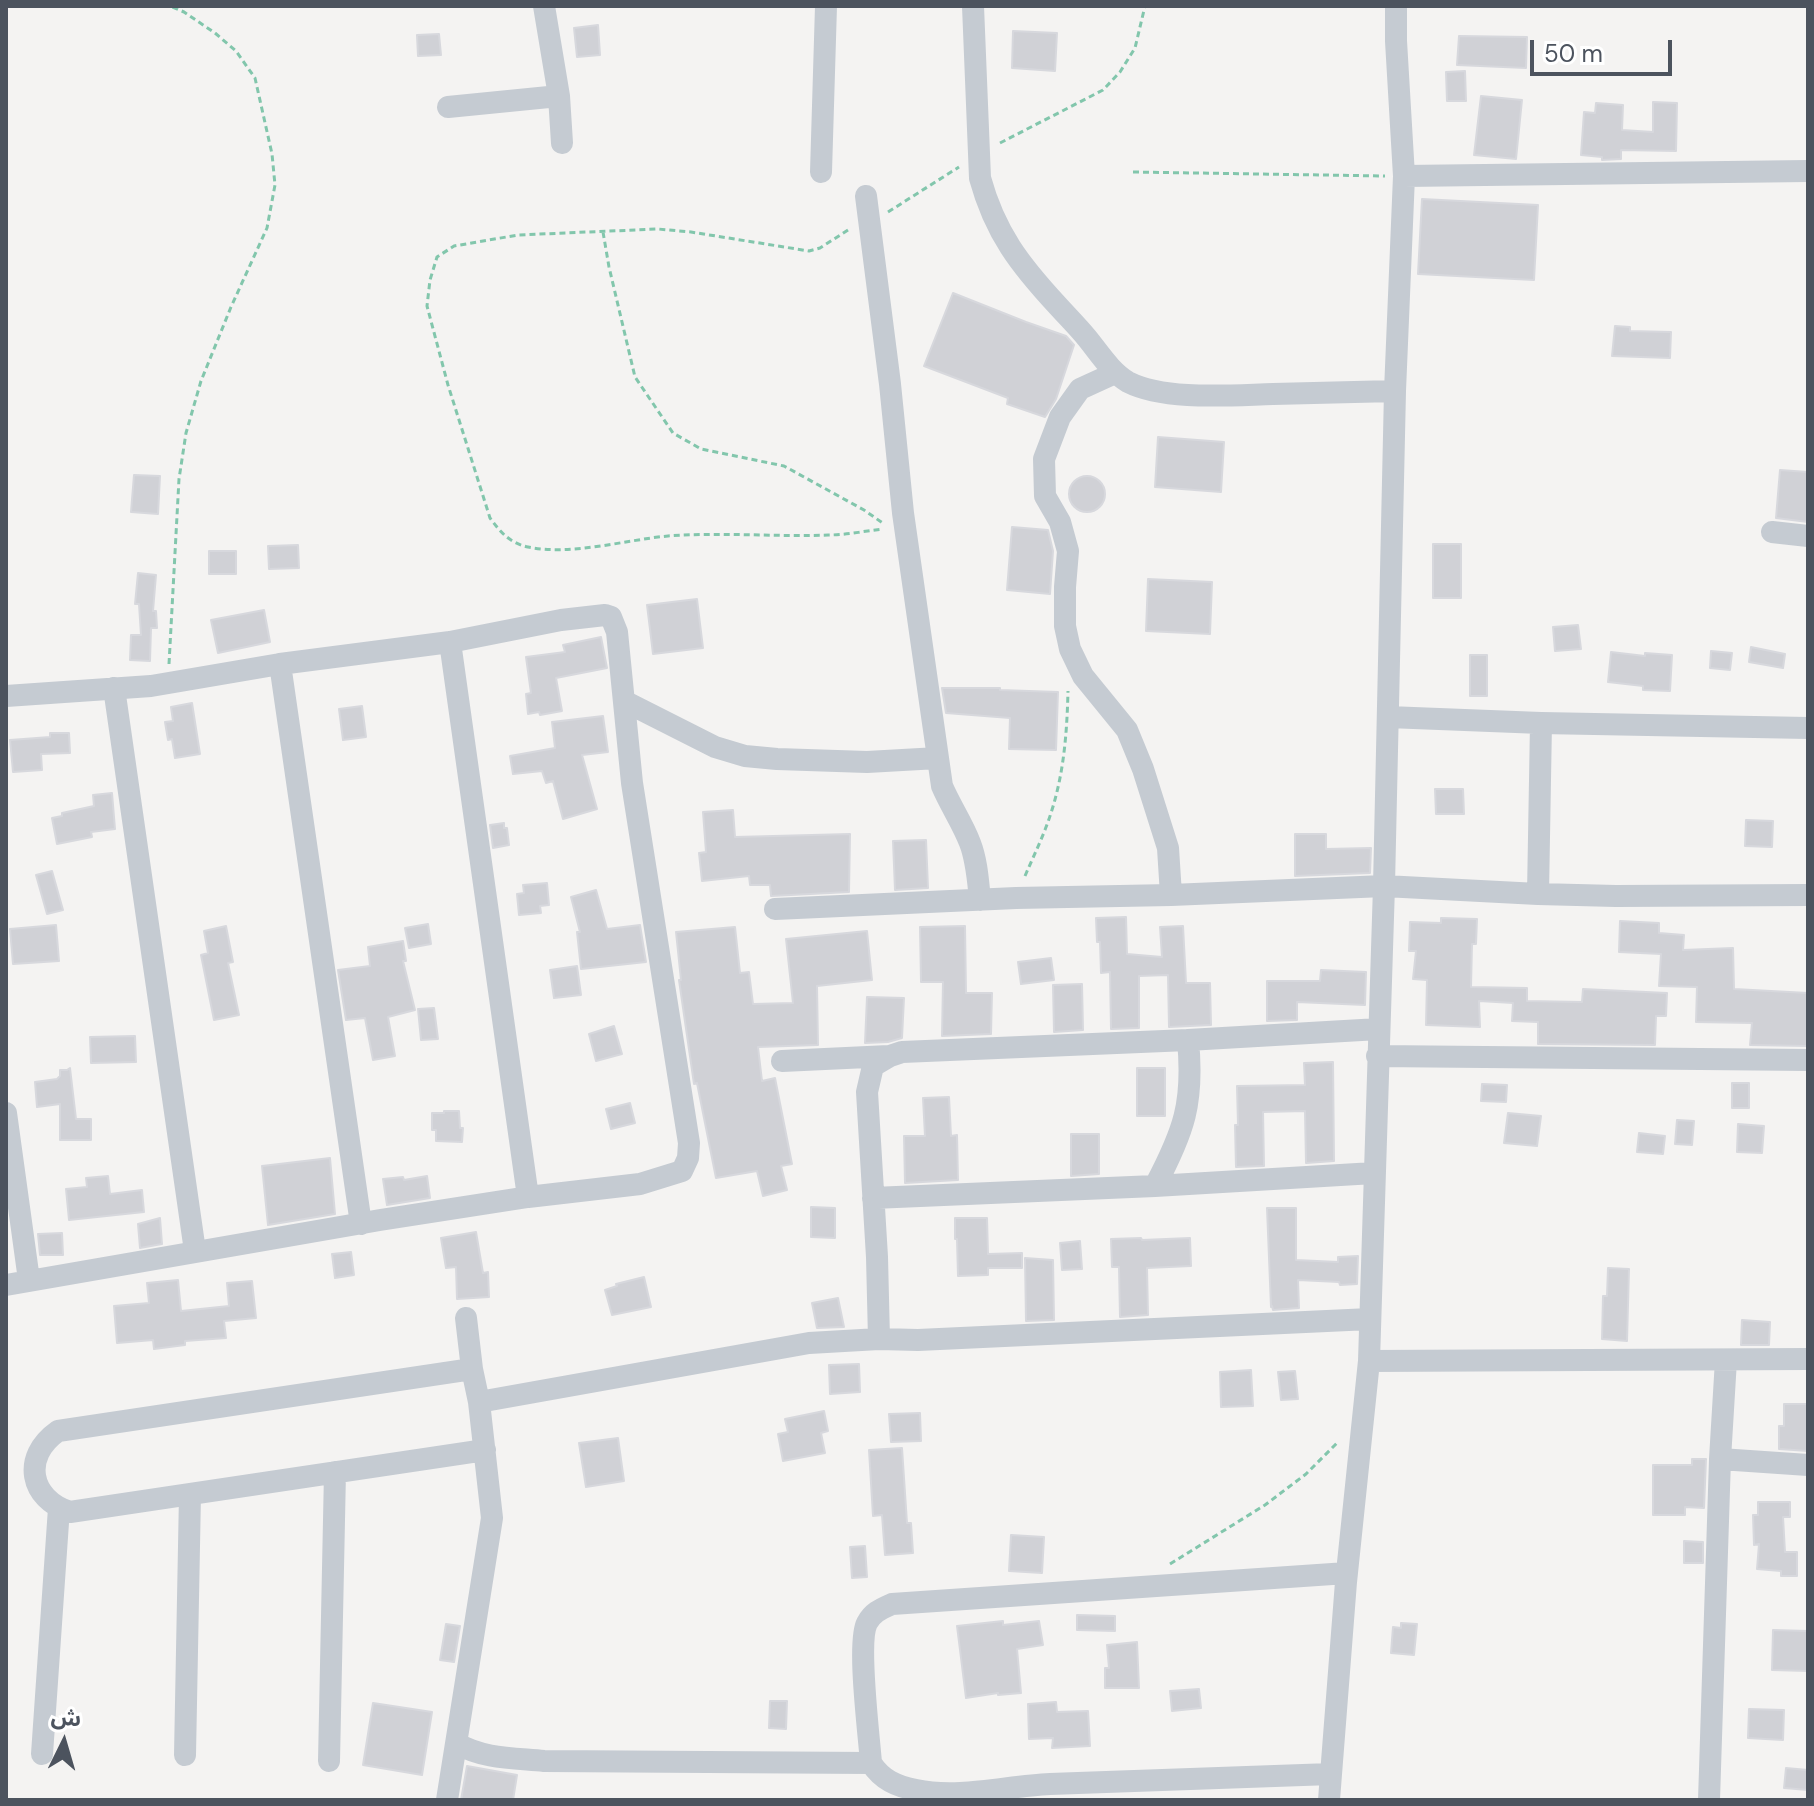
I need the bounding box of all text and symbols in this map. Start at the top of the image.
scale bar [1534,24,1676,74]
text: 50 m [1544,38,1603,69]
north arrow [24,1702,104,1782]
text: ش [50,1702,82,1733]

